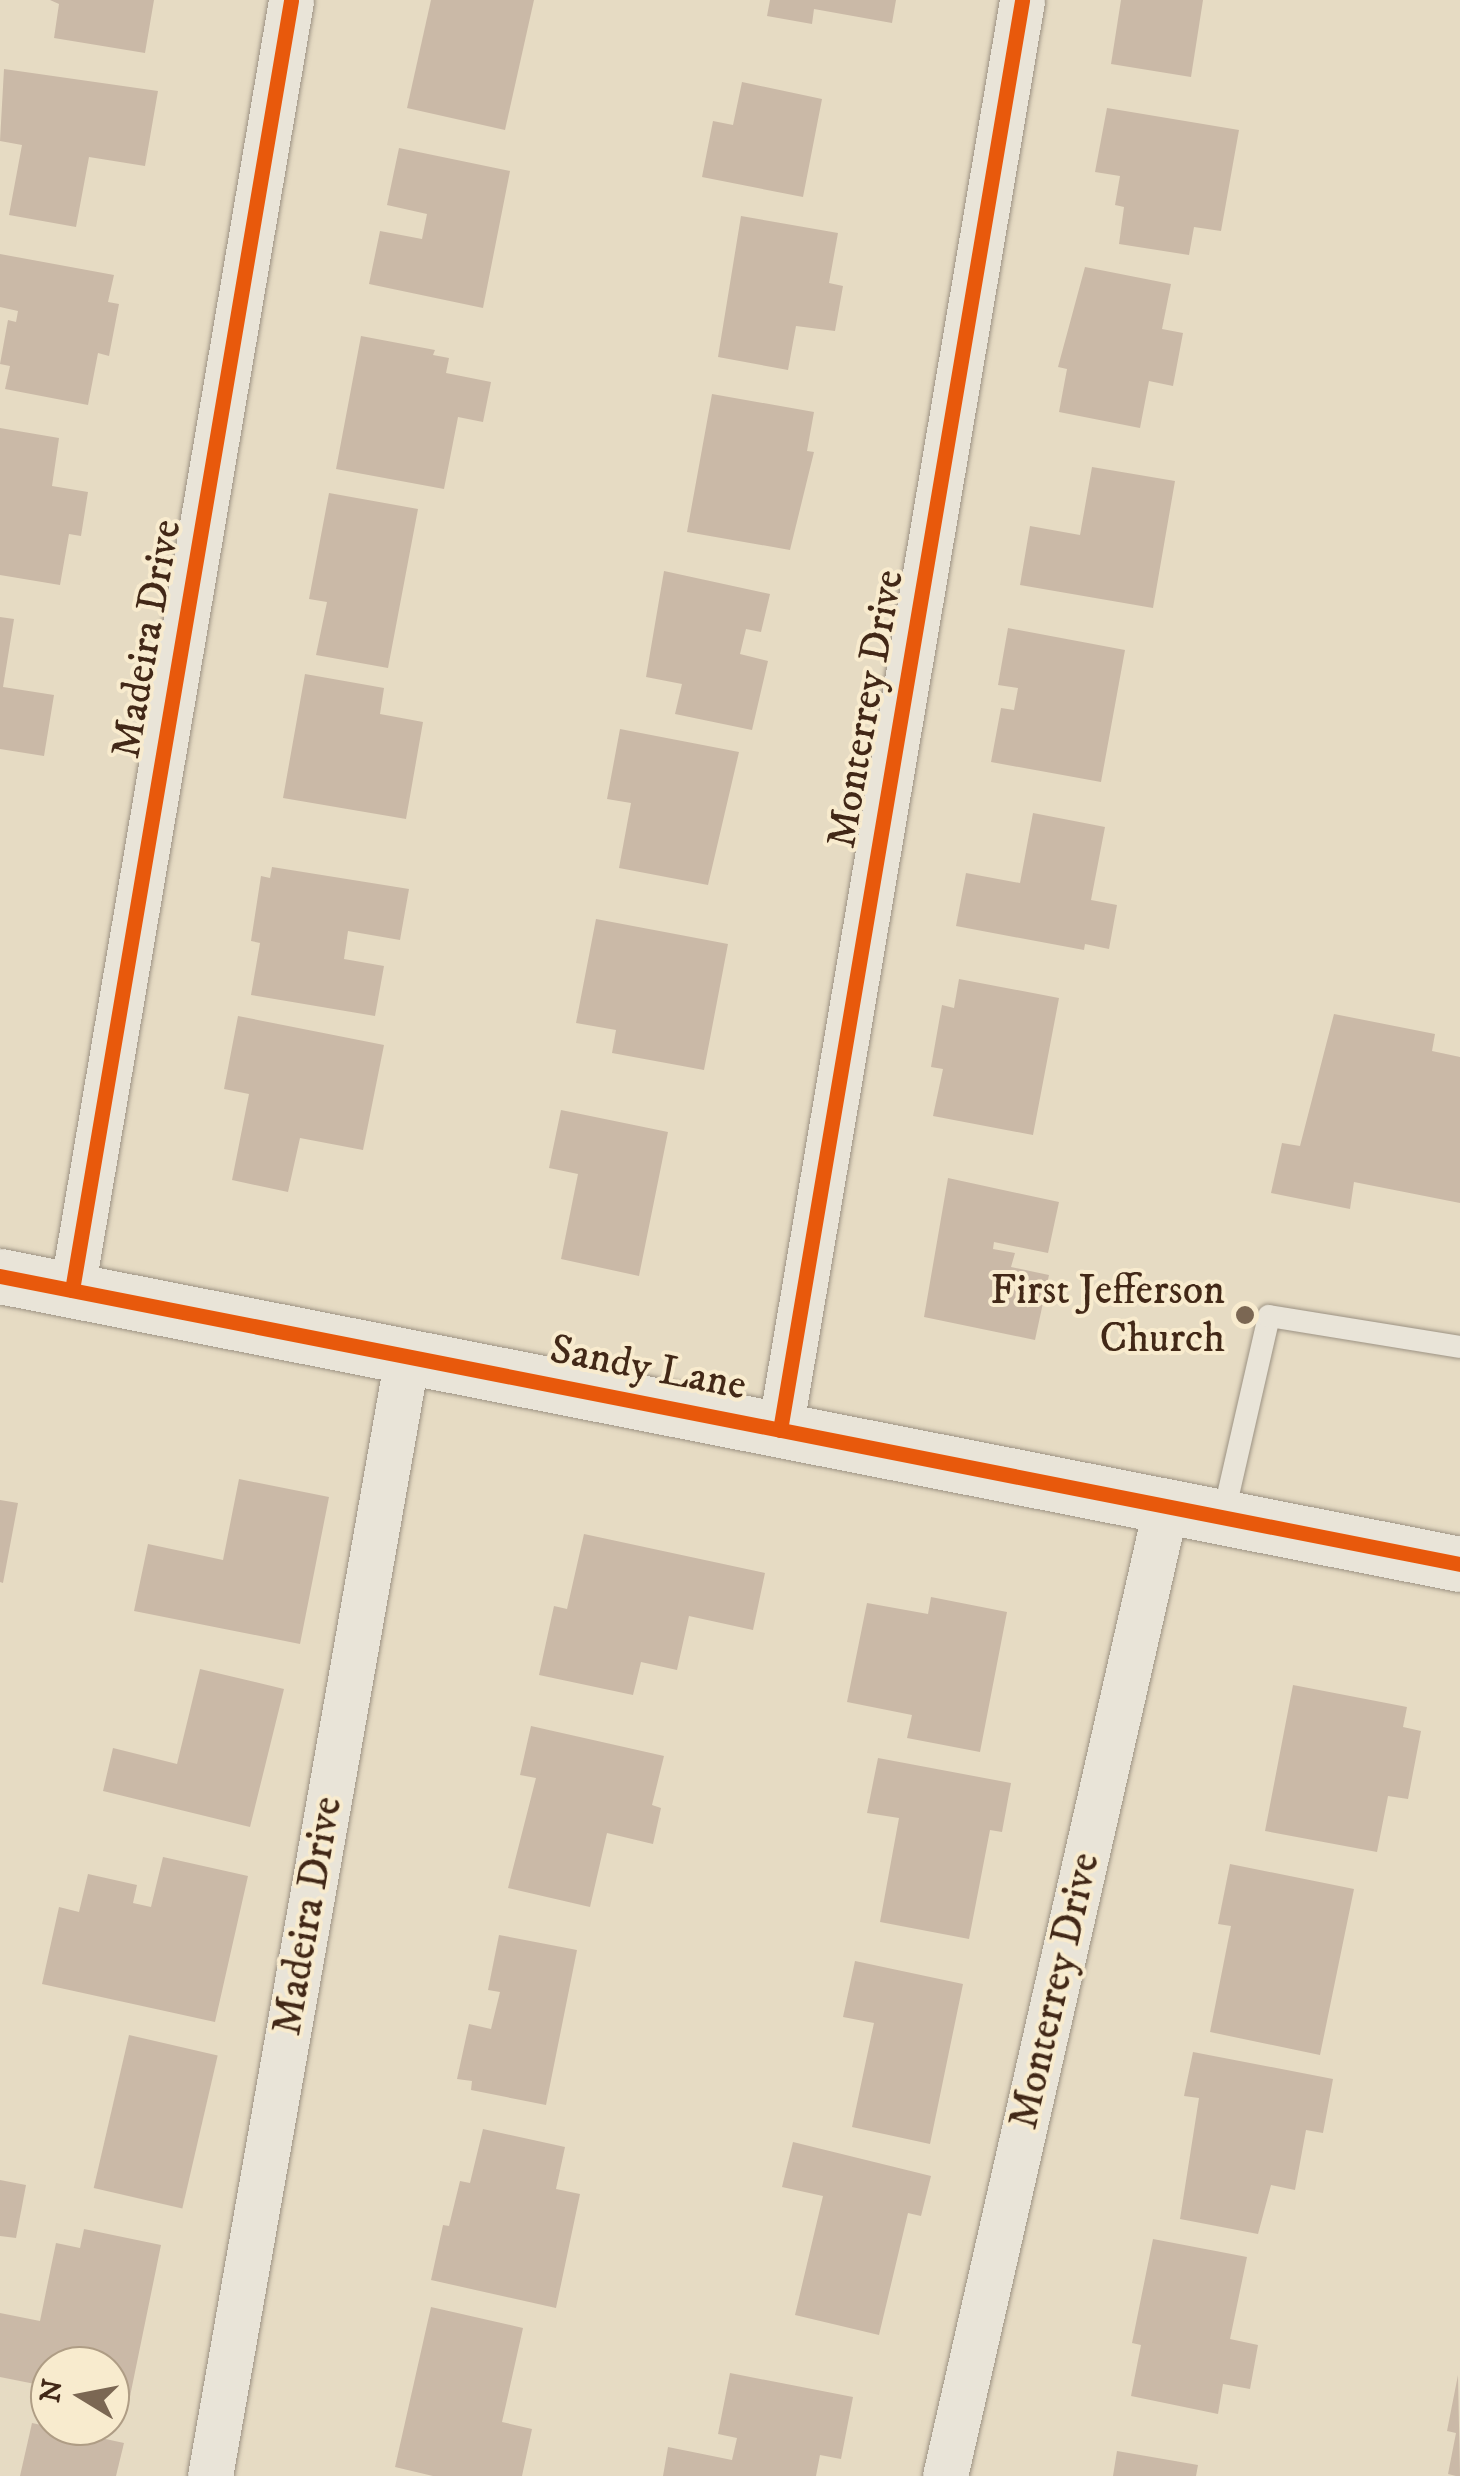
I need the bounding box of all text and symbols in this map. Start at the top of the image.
street label: Madeira Drive [101,516,193,762]
street label: Monterrey Drive [817,566,915,852]
place label: First Jefferson Church [990,1266,1225,1364]
marker: First Jefferson Church [1234,1304,1256,1326]
street label: Sandy Lane [546,1324,750,1412]
street label: Madeira Drive [262,1793,354,2039]
street label: Monterrey Drive [999,1848,1111,2134]
north arrow [30,2346,130,2446]
text: N [33,2377,71,2405]

